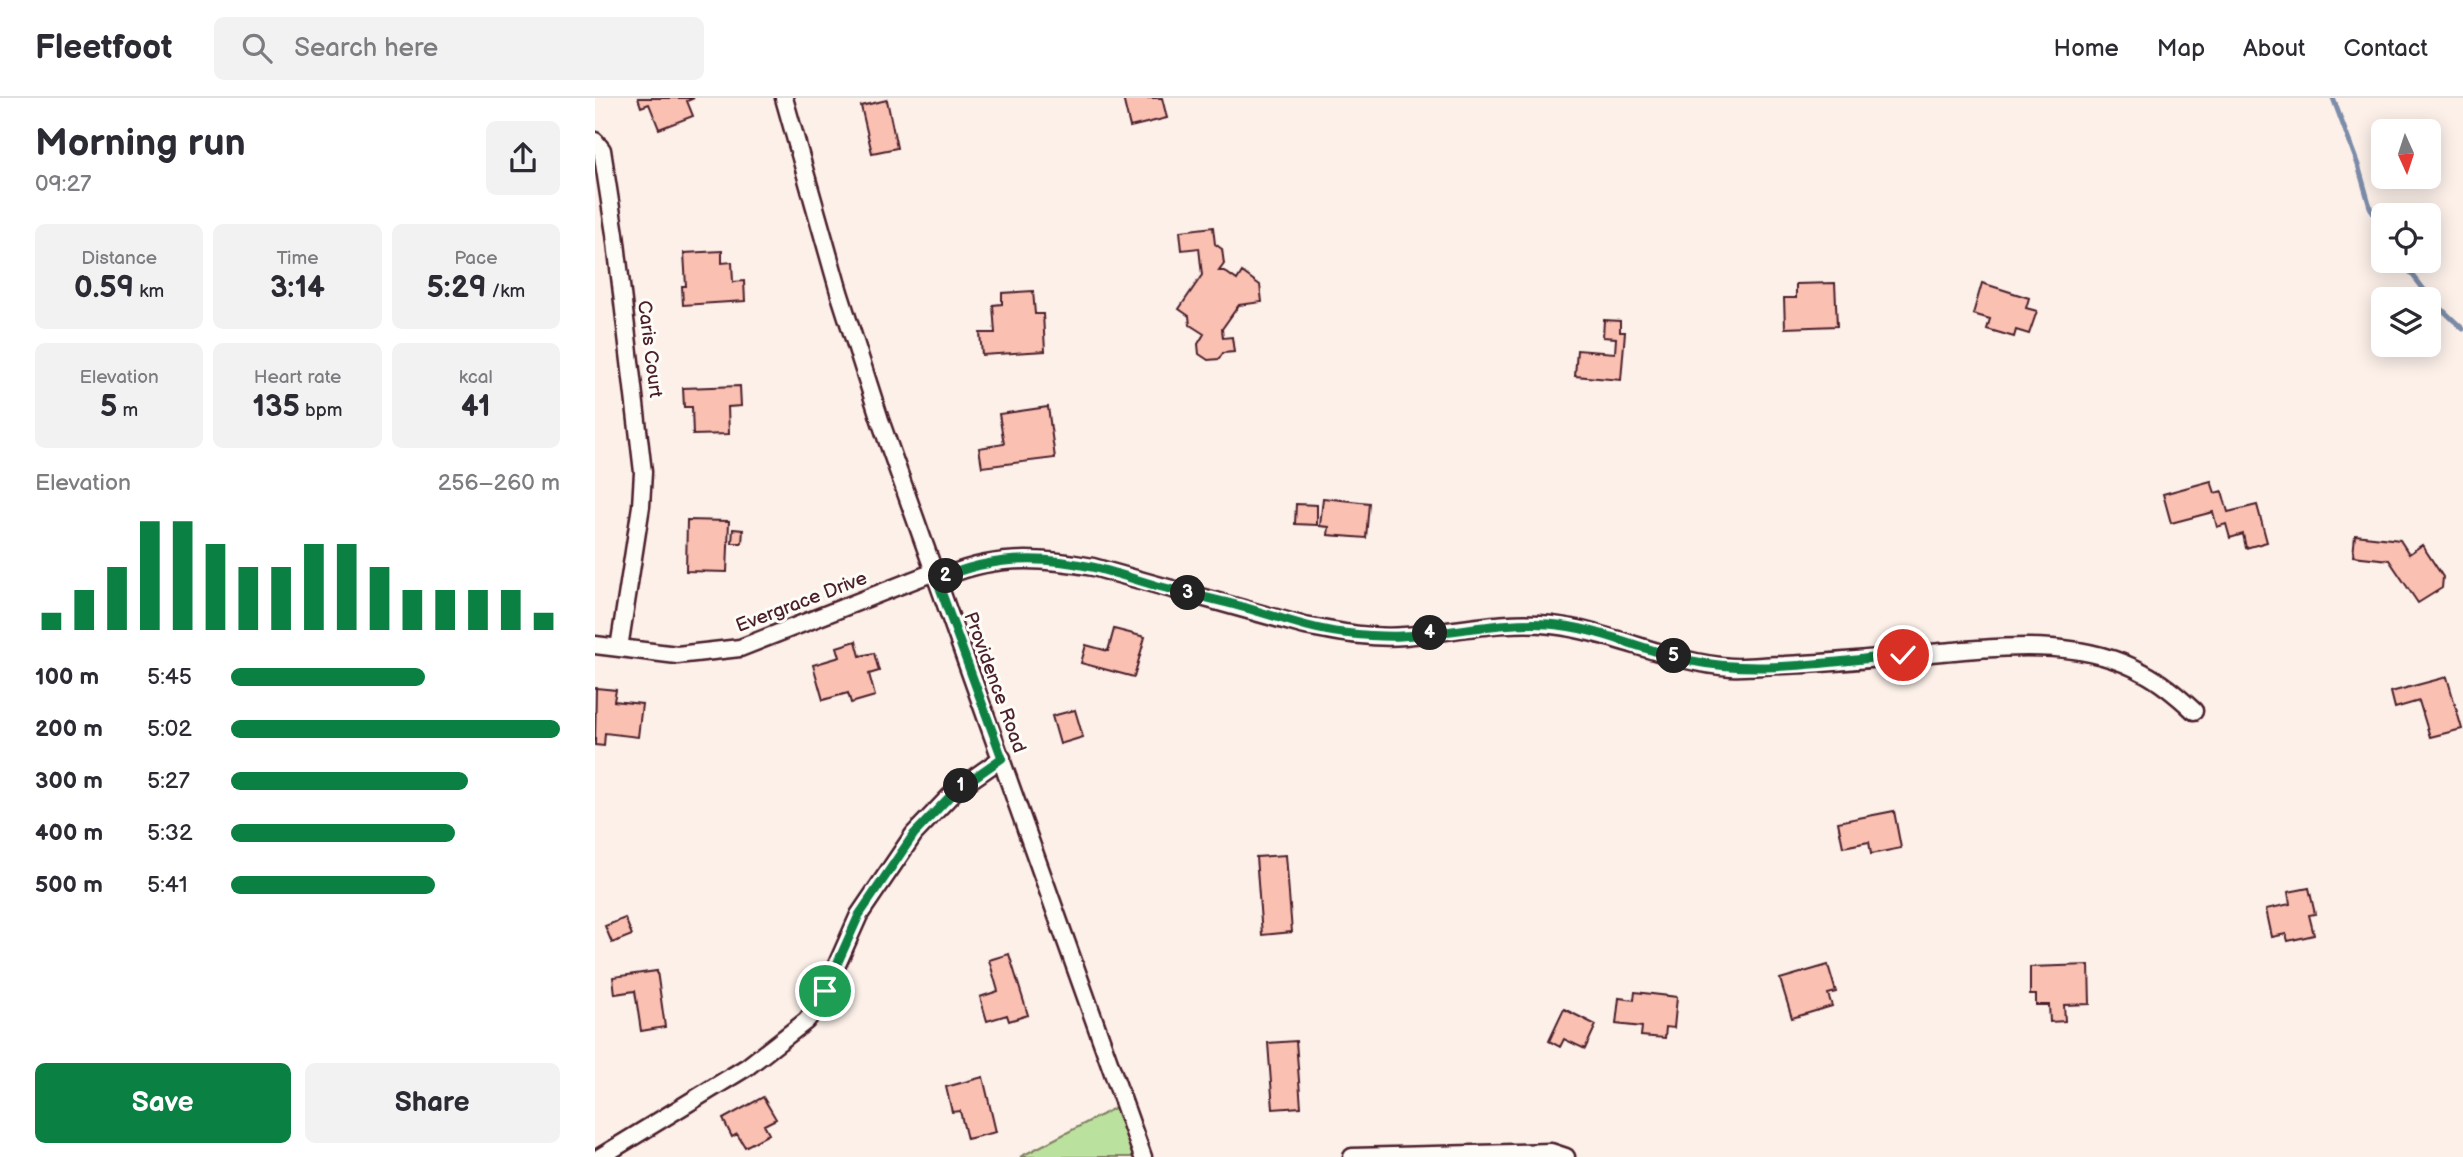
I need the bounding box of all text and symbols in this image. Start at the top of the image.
search box [214,17,704,80]
text: Fleetfoot [35,28,172,68]
icon: search [238,29,276,67]
text: Search here [294,33,438,64]
text: Home [2054,34,2119,63]
text: Map [2157,34,2205,63]
text: About [2243,34,2305,63]
text: Contact [2343,34,2428,63]
north arrow [2371,119,2441,189]
map controls [2371,119,2441,357]
text: Morning run [35,121,246,166]
button: share [486,121,560,195]
text: 09:27 [35,170,91,198]
button: locate [2371,203,2441,273]
text: Distance [81,247,157,270]
text: Time [276,247,319,270]
text: Pace [454,247,497,270]
text: 0.59 [74,270,134,306]
text: 3:14 [270,270,325,306]
text: 5:29 [426,270,486,306]
text: km [134,280,164,303]
text: /km [486,280,525,303]
button: layers [2371,287,2441,357]
street label: Caris Court [632,299,667,399]
text: Elevation [80,366,159,389]
text: Heart rate [254,366,341,389]
text: kcal [459,366,493,389]
text: 5 [100,389,117,425]
text: 135 [252,389,300,425]
text: 41 [461,389,491,425]
text: m [117,399,138,422]
text: bpm [300,399,343,422]
text: Elevation [35,469,131,497]
text: 256–260 m [438,469,560,497]
pin: 2 [929,559,963,594]
text: 2 [940,564,951,587]
street label: Evergrace Drive [733,567,870,638]
pin: 3 [1171,575,1205,610]
text: 3 [1182,581,1193,604]
street label: Providence Road [958,609,1031,756]
pin: 4 [1413,616,1447,650]
text: 4 [1424,621,1435,644]
pin [1873,625,1933,685]
icon: check [1884,636,1922,674]
pin: 5 [1657,638,1691,674]
text: 5 [1668,644,1679,667]
text: 100 m [35,663,99,691]
text: 5:45 [147,663,192,691]
text: 200 m [35,715,103,743]
text: 5:02 [147,715,192,743]
text: 300 m [35,767,103,795]
text: 5:27 [147,767,190,795]
pin: 1 [943,768,979,804]
text: 1 [957,774,965,797]
text: 400 m [35,819,103,847]
text: 5:32 [147,819,193,847]
text: 500 m [35,871,103,899]
text: 5:41 [147,871,188,899]
pin [795,961,855,1021]
icon: arrive [806,972,844,1010]
button: Save [35,1063,291,1143]
button: Share [305,1063,560,1143]

